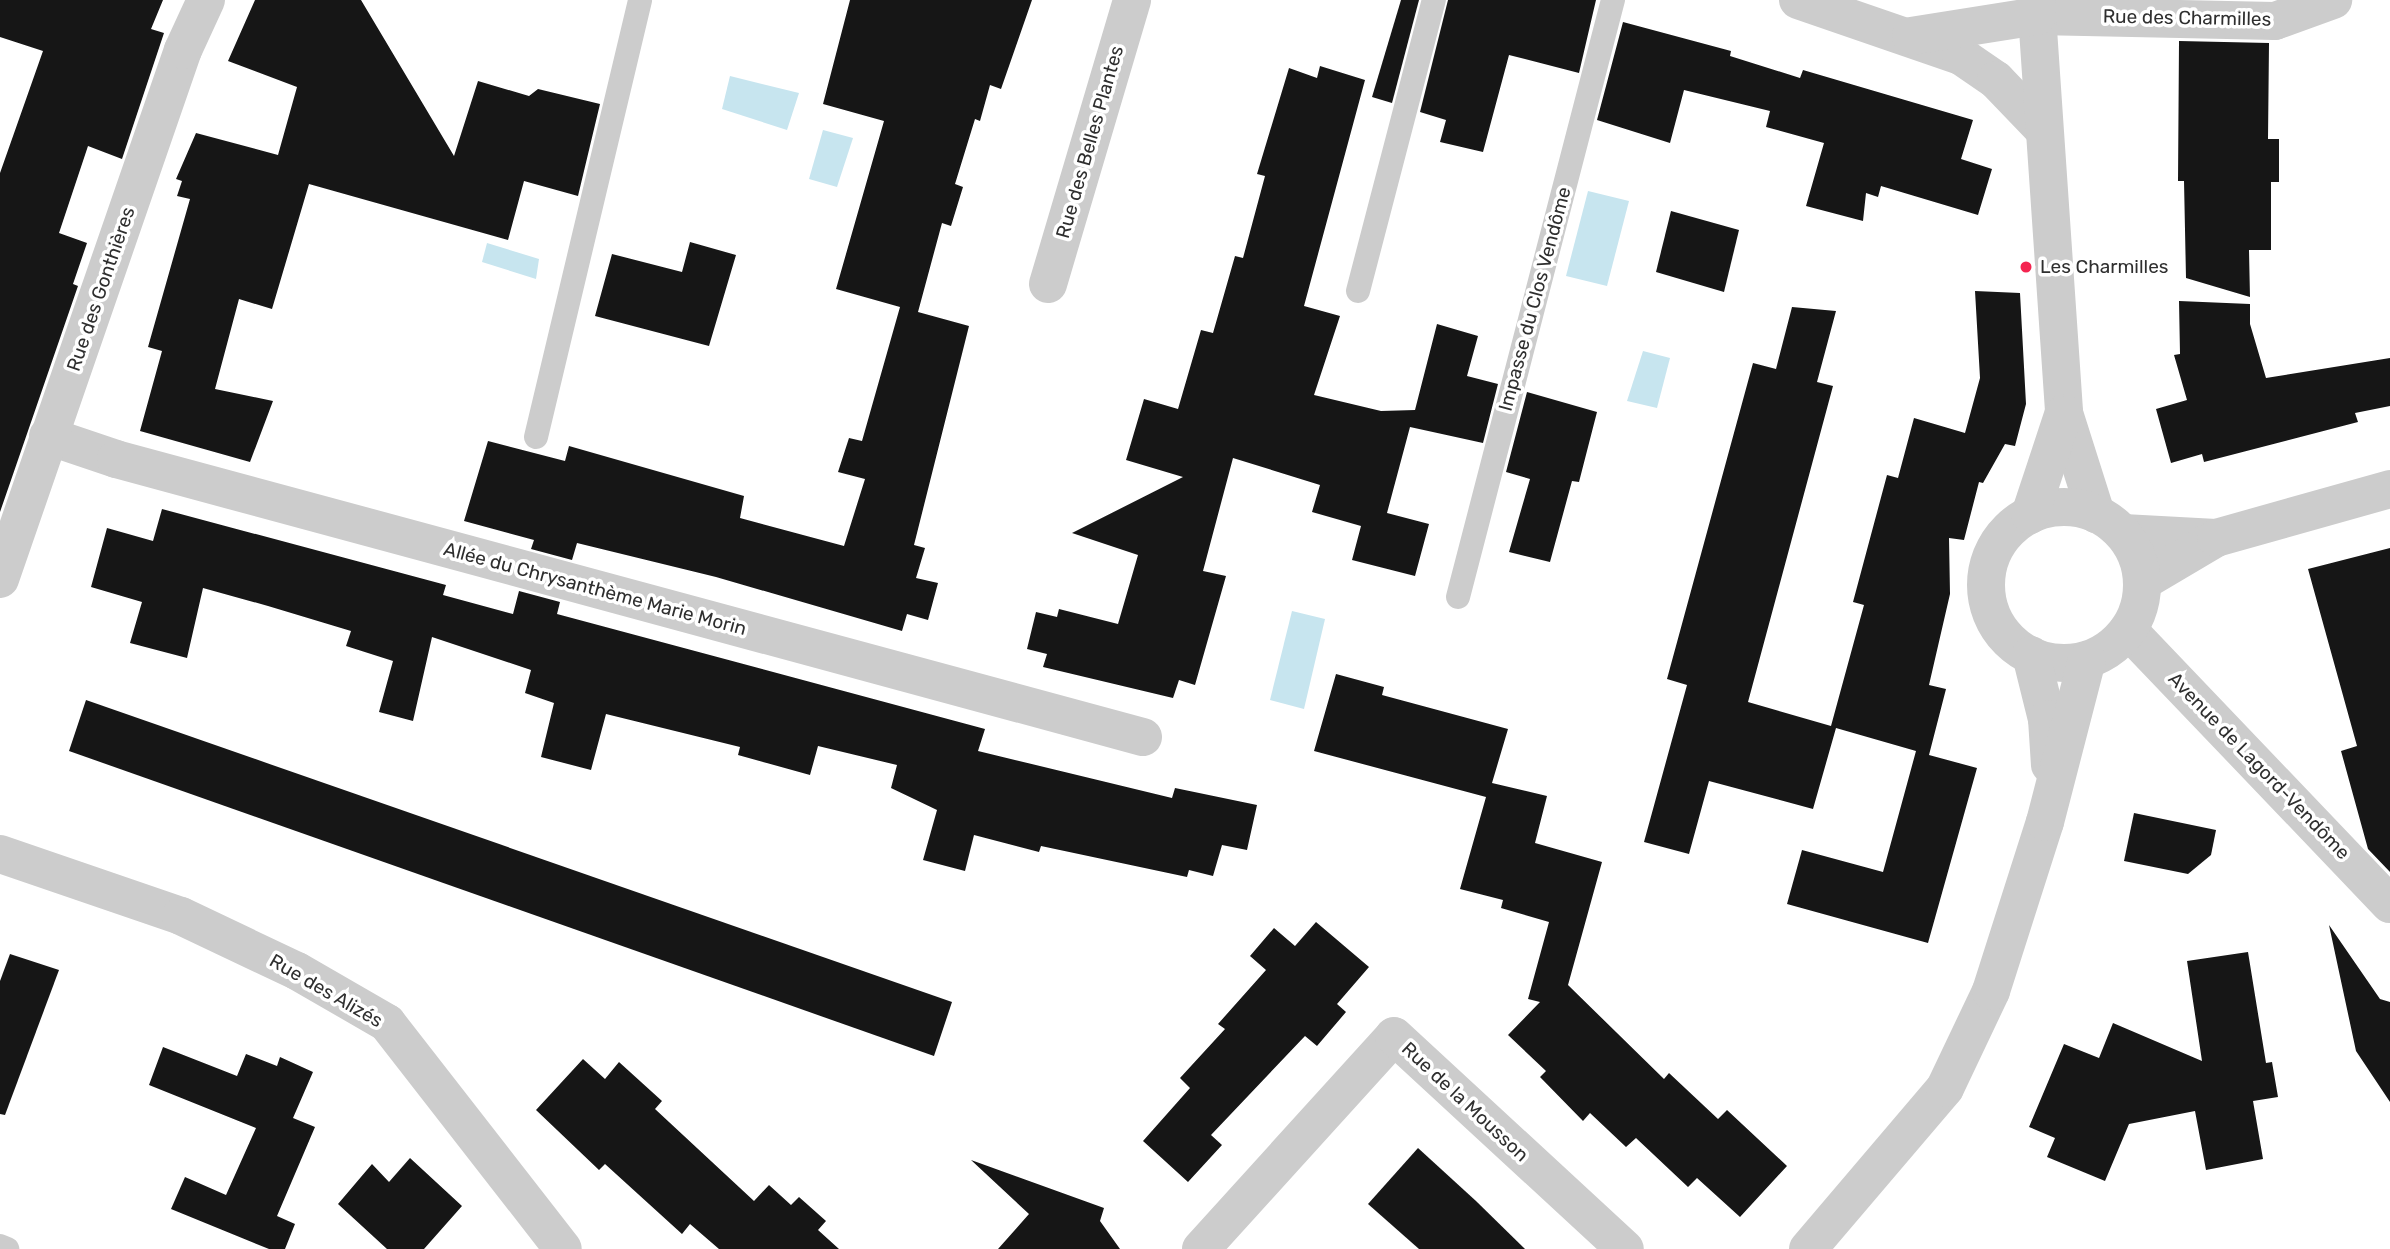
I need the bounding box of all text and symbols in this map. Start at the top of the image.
street label: Rue des Charmilles [2103,5,2271,31]
street label: Rue des Belles Plantes [1052,43,1128,241]
street label: Impasse du Clos Vendôme [1494,184,1576,414]
street label: Rue des Gonthières [62,204,140,374]
place label: Les Charmilles [2040,256,2168,278]
marker: Les Charmilles [2018,259,2034,275]
street label: Allée du Chrysanthème Marie Morin [441,538,749,640]
street label: Avenue de Lagord-Vendôme [2164,668,2354,864]
street label: Rue des Alizés [265,949,387,1033]
street label: Rue de la Mousson [1397,1037,1533,1167]

